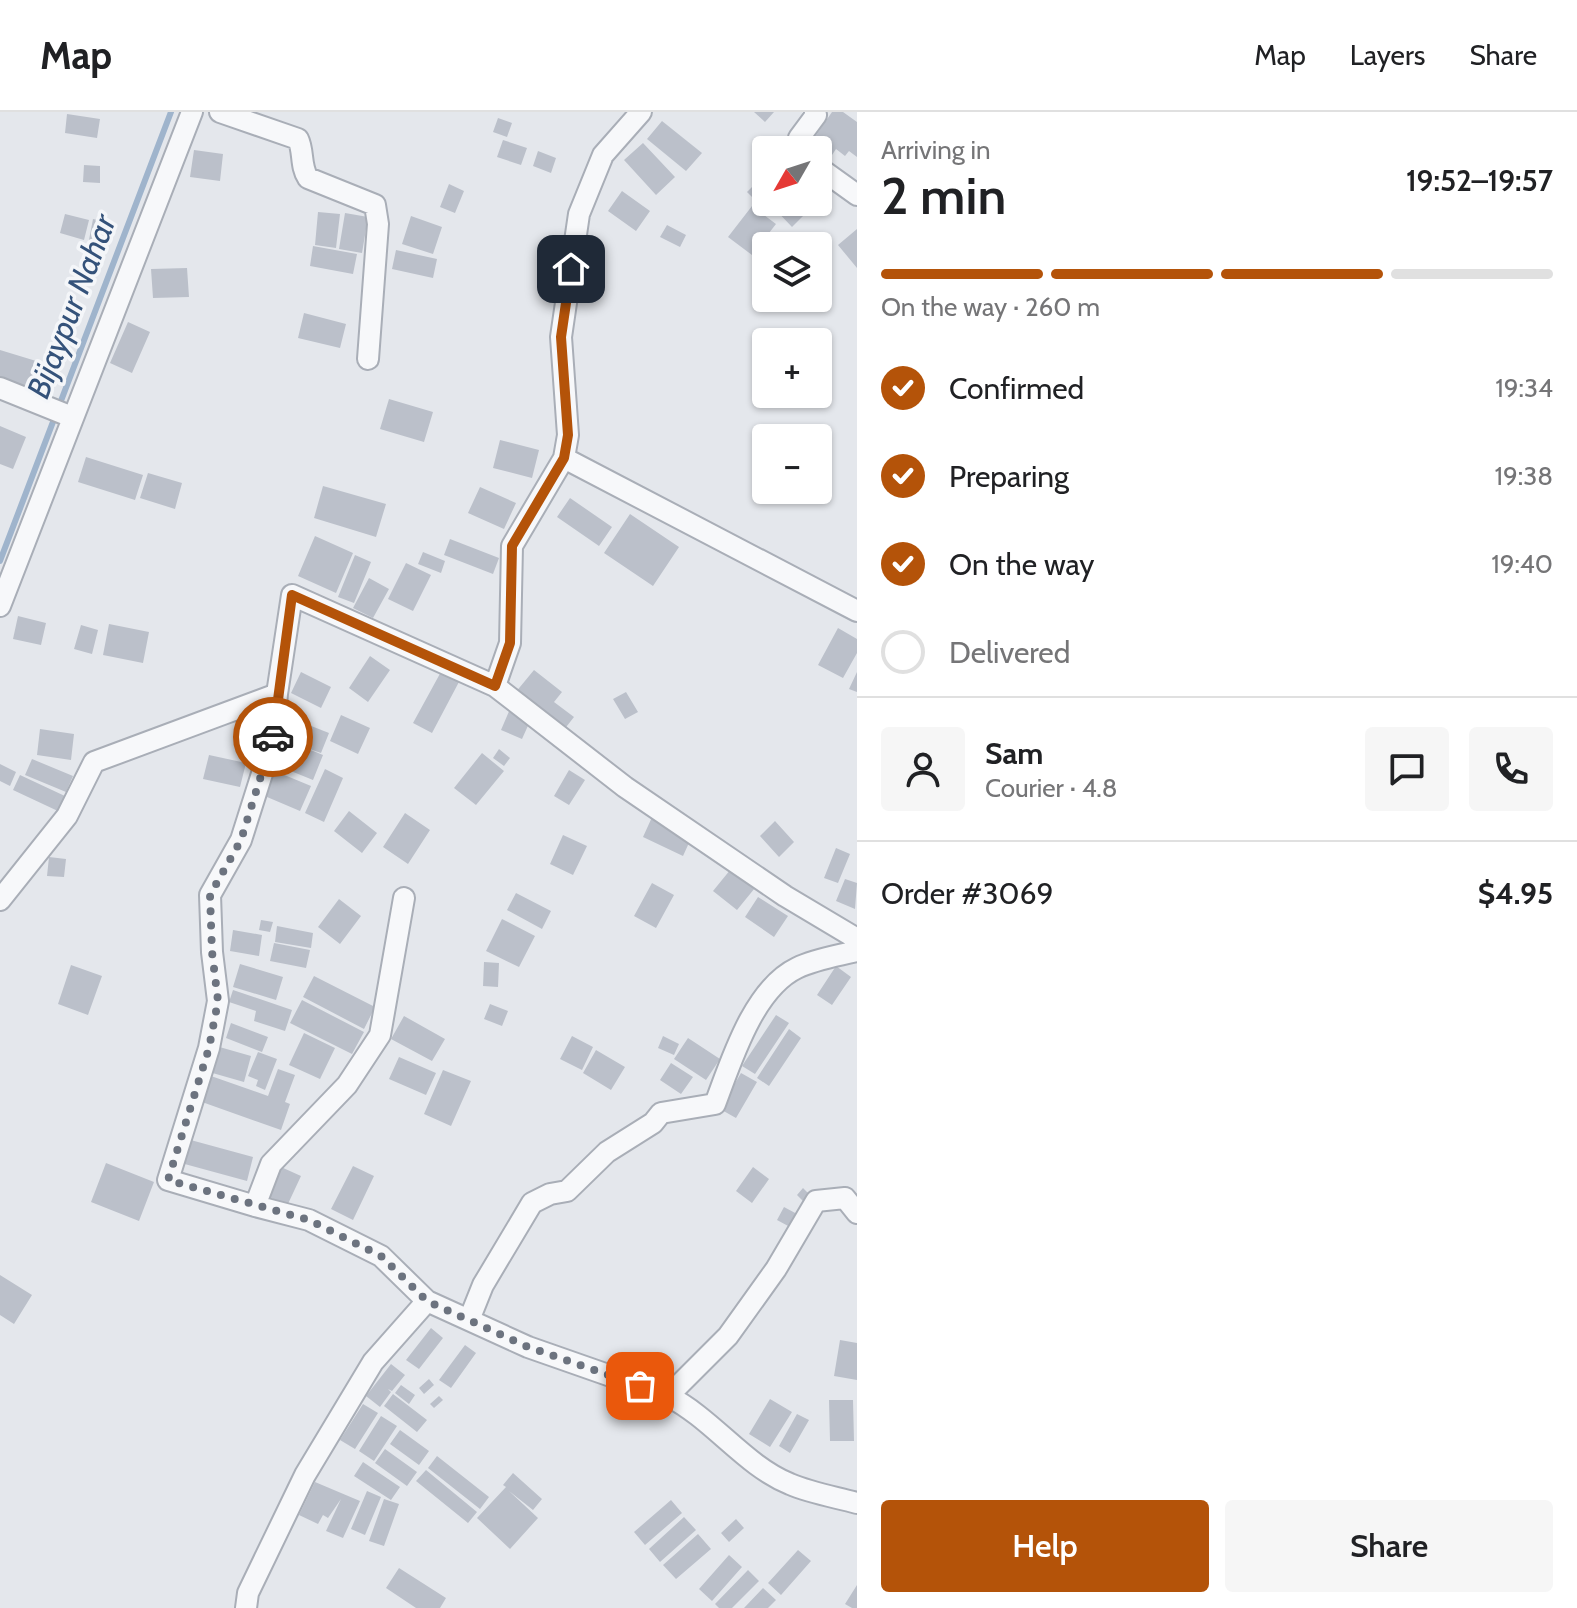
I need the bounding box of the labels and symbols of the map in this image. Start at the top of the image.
north arrow [752,136,832,216]
water label: Bijaypur Nahar [18,208,124,403]
pin [537,235,605,303]
courier [233,697,313,777]
pin [606,1352,674,1420]

